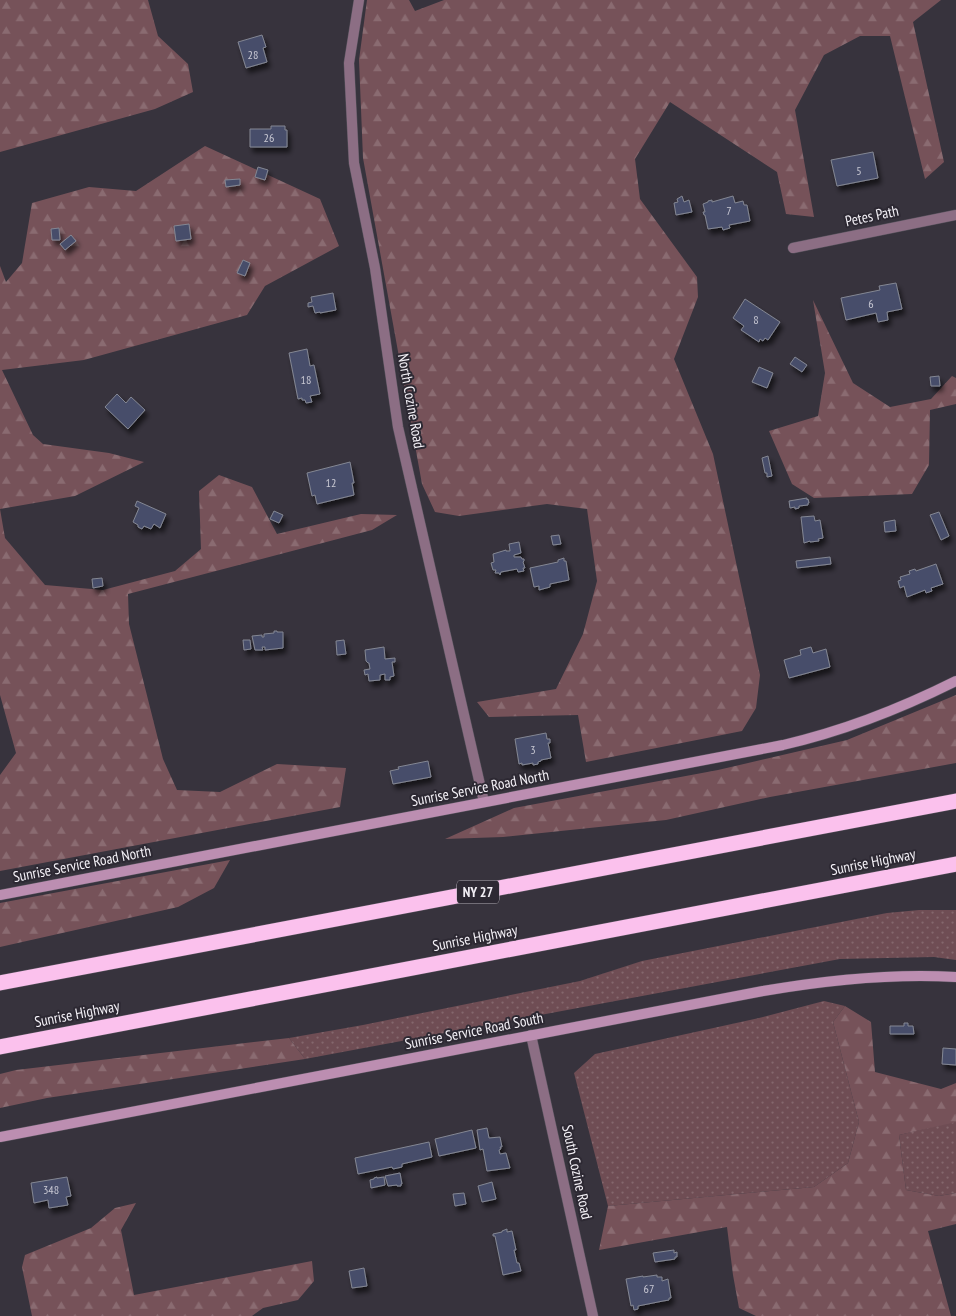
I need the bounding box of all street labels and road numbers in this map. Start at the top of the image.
street label: Petes Path [843,201,900,230]
street label: North Cozine Road [394,352,429,450]
street label: Sunrise Service Road North [409,765,550,810]
street label: Sunrise Service Road North [11,841,152,886]
street label: Sunrise Highway [829,844,917,879]
road number: NY 27 [457,880,499,904]
street label: Sunrise Highway [431,920,519,955]
street label: Sunrise Highway [33,996,121,1031]
street label: Sunrise Service Road South [403,1008,545,1053]
street label: South Cozine Road [558,1123,597,1221]

